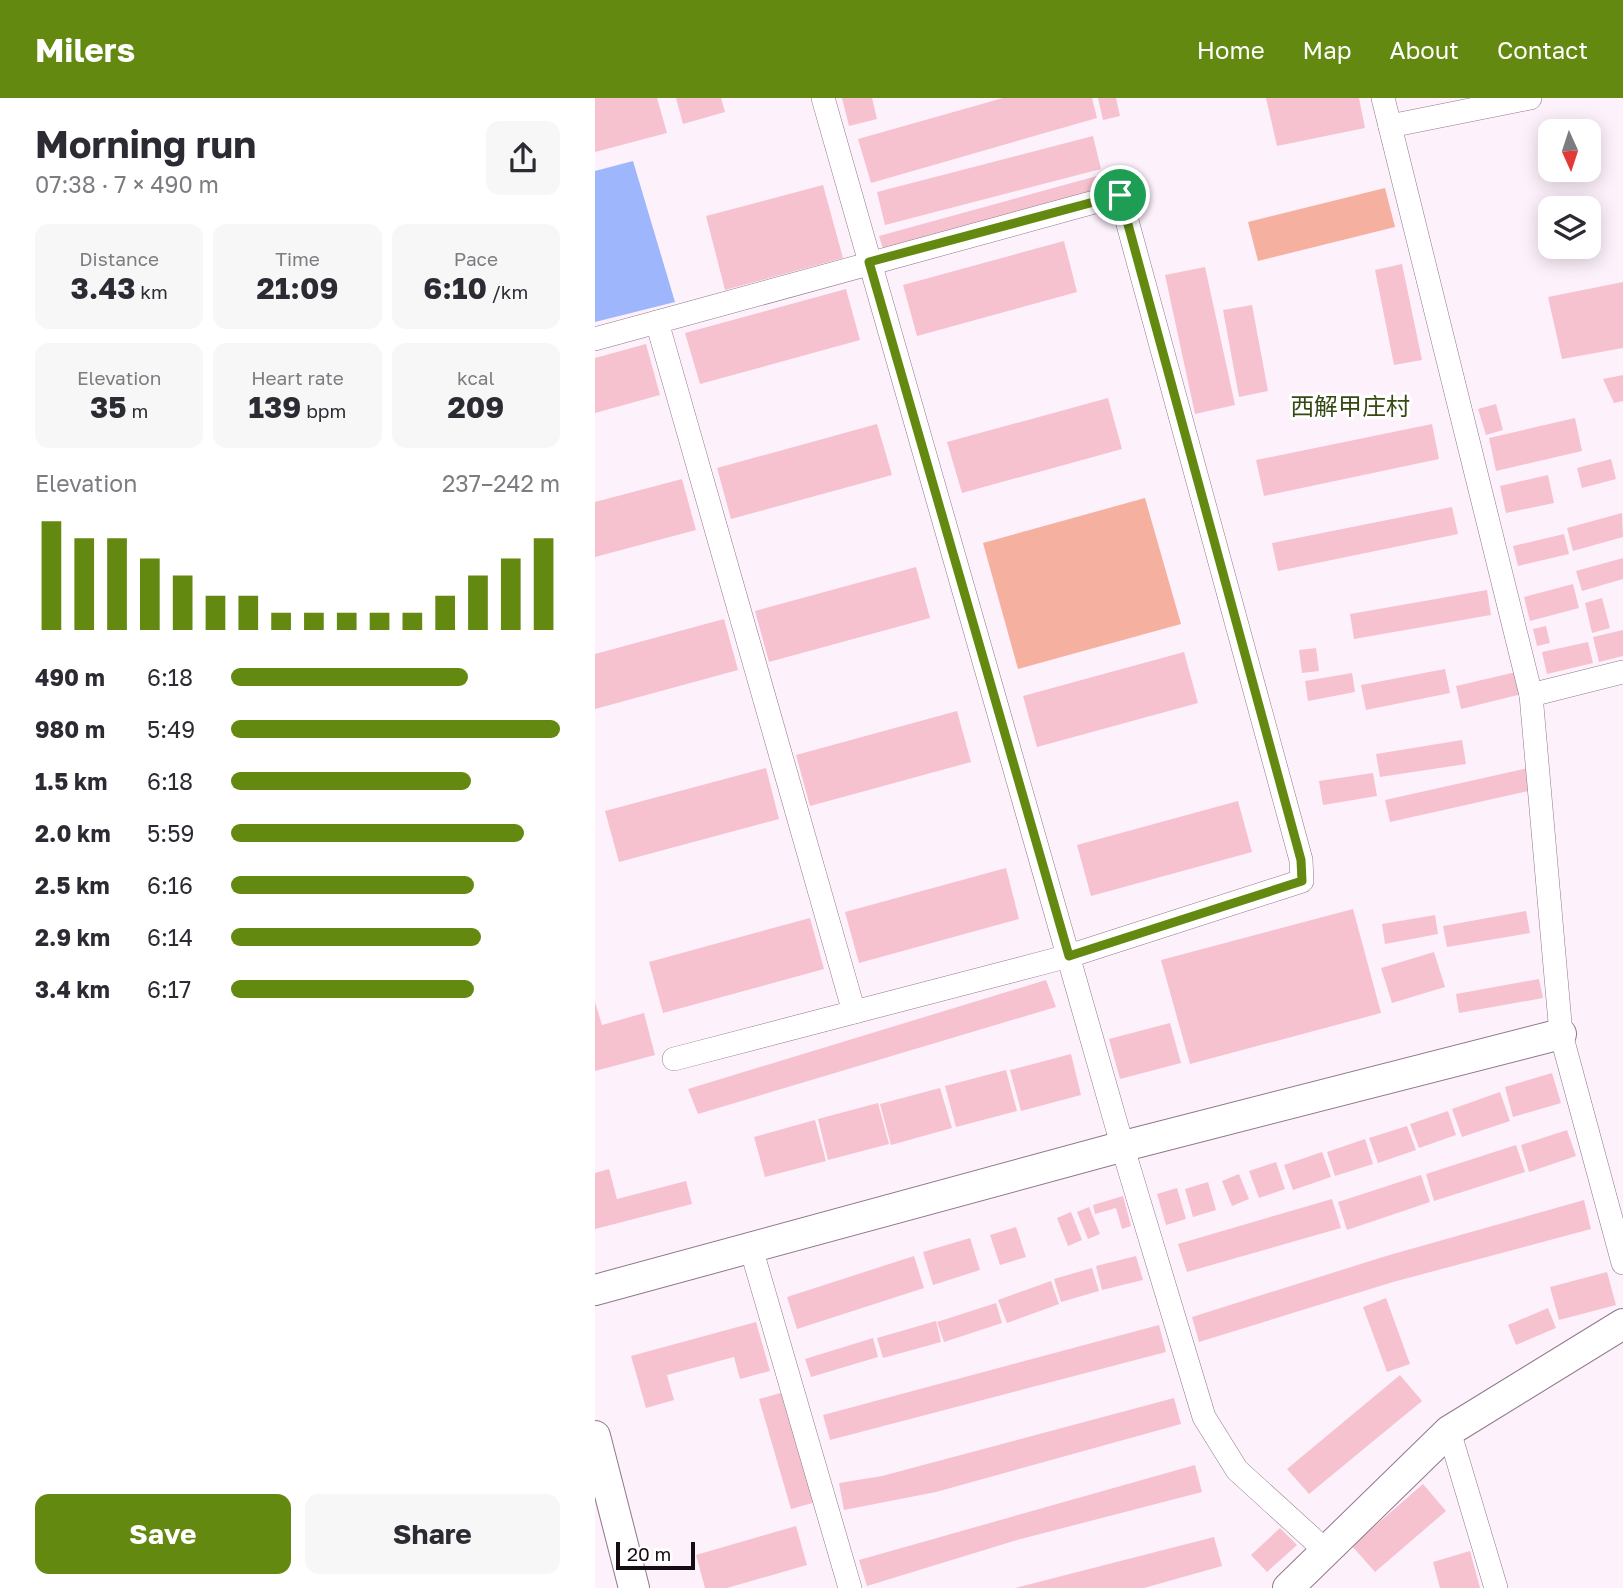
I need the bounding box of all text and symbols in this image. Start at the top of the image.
text: Milers [35,30,135,69]
text: Home [1197,35,1265,64]
text: Map [1303,35,1352,64]
text: About [1390,35,1459,64]
text: Contact [1497,35,1588,64]
north arrow [1538,119,1601,182]
map controls [1538,119,1601,259]
text: Morning run [35,121,256,166]
button: share [486,121,560,195]
pin [1090,165,1150,225]
text: 07:38 · 7 × 490 m [35,170,219,198]
icon: arrive [1101,176,1139,214]
button: layers [1538,196,1601,259]
text: Distance [79,247,159,270]
text: Time [275,247,320,270]
text: Pace [454,247,498,270]
text: 3.43 [71,270,135,306]
text: 21:09 [257,270,338,306]
text: 6:10 [423,270,487,306]
text: km [135,280,168,303]
text: /km [487,280,528,303]
text: Elevation [77,366,161,389]
text: Heart rate [251,366,344,389]
text: kcal [457,366,495,389]
text: 35 [90,389,127,425]
text: 139 [249,389,301,425]
text: 209 [447,389,504,425]
district label: 西解甲庄村 [1290,391,1410,420]
text: m [127,399,148,422]
text: bpm [301,399,346,422]
text: Elevation [35,469,137,497]
text: 237–242 m [442,469,560,497]
text: 490 m [35,663,105,691]
text: 6:18 [147,663,193,691]
text: 980 m [35,715,105,743]
text: 5:49 [147,715,195,743]
text: 1.5 km [35,767,107,795]
text: 6:18 [147,767,193,795]
text: 2.0 km [35,819,111,847]
text: 5:59 [147,819,195,847]
text: 2.5 km [35,871,110,899]
text: 6:16 [147,871,193,899]
text: 2.9 km [35,923,110,951]
text: 6:14 [147,923,193,951]
text: 3.4 km [35,975,110,1003]
text: 6:17 [147,975,191,1003]
button: Save [35,1494,291,1574]
button: Share [305,1494,560,1574]
scale bar [616,1539,695,1571]
text: 20 m [627,1542,671,1565]

